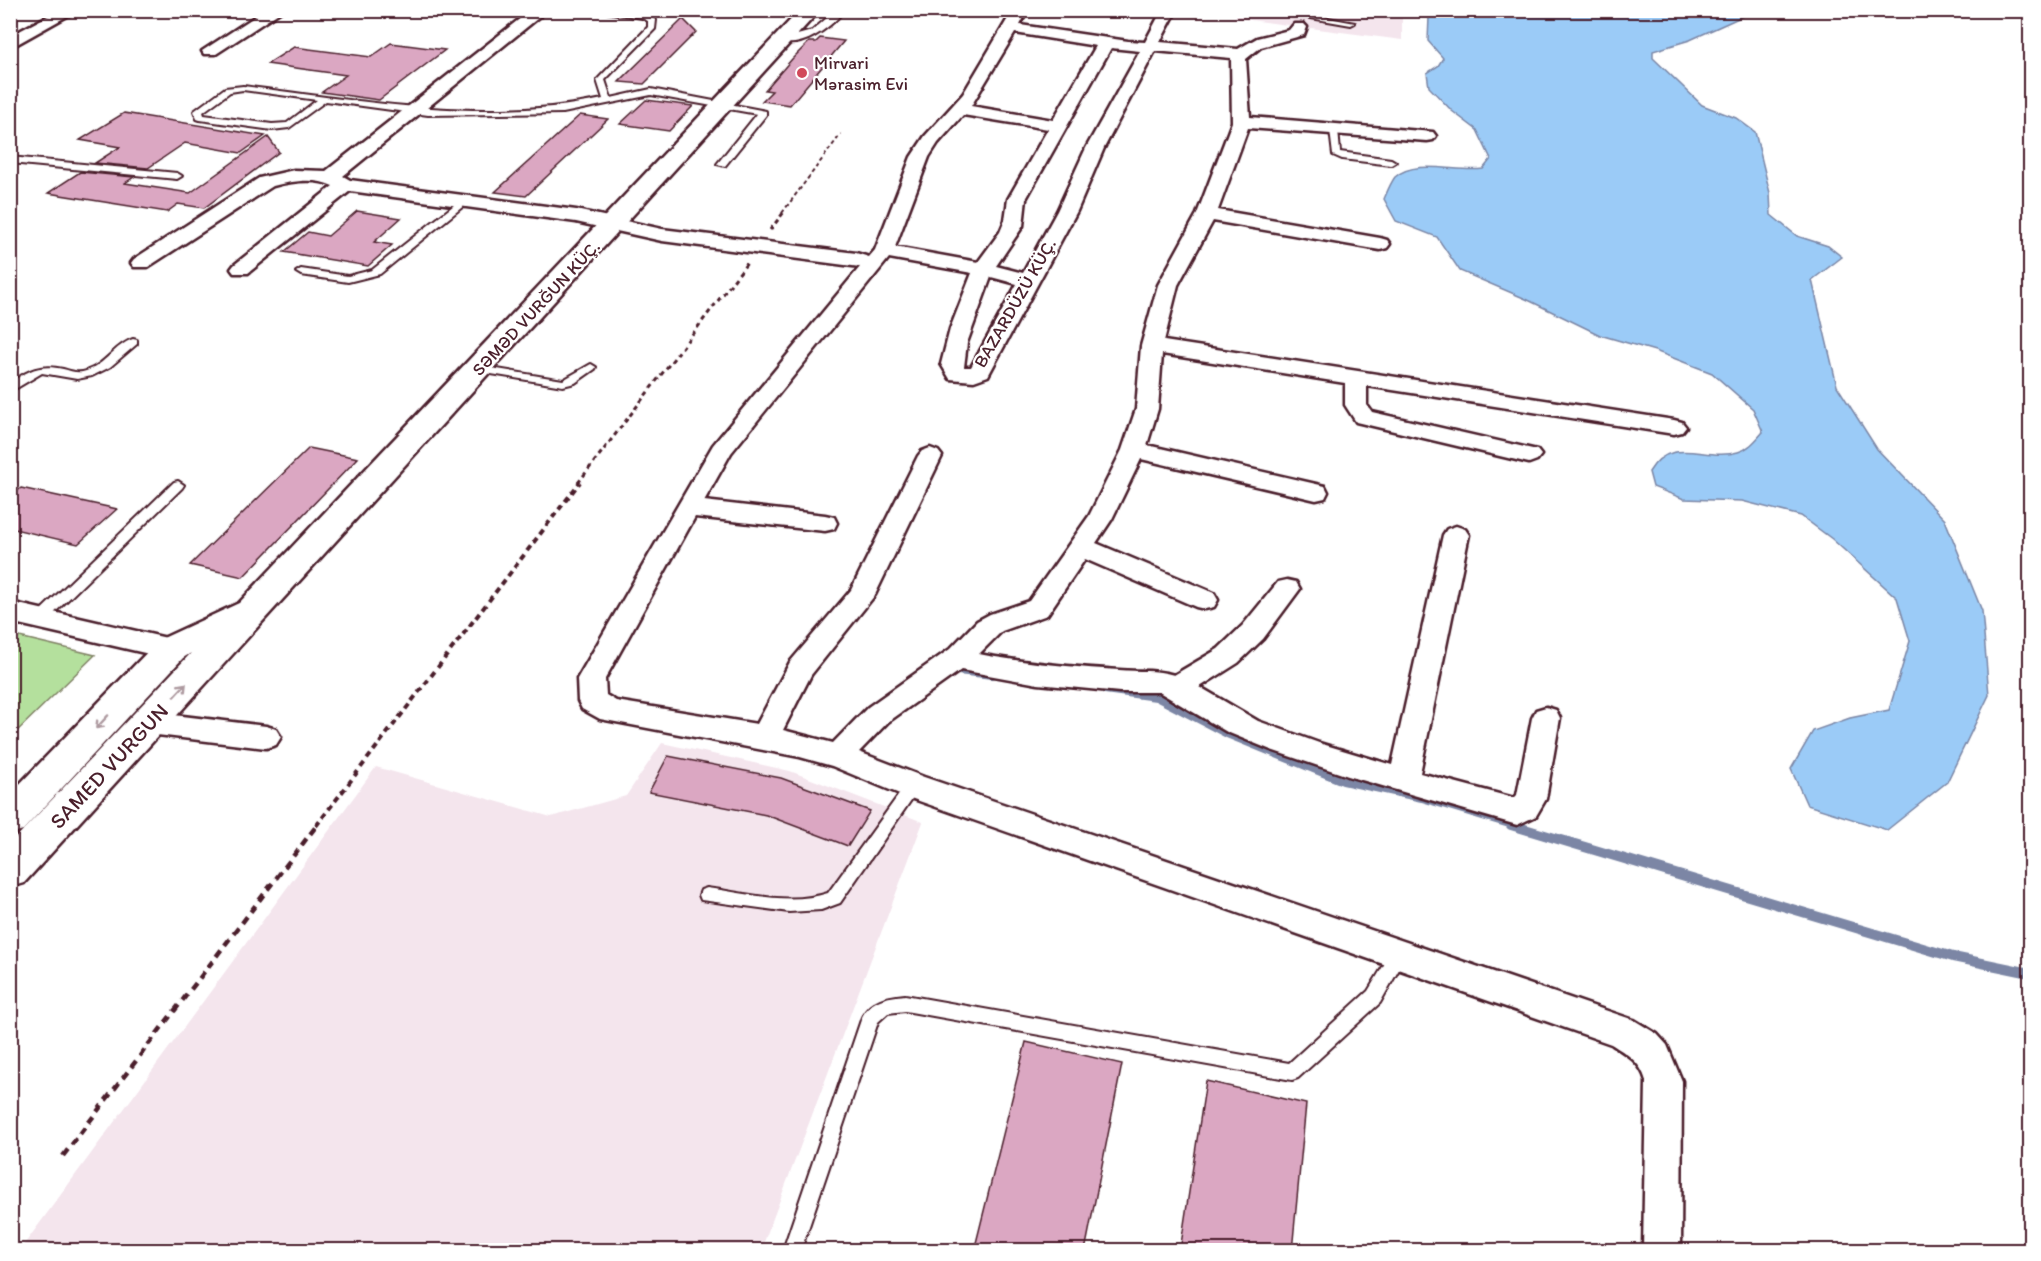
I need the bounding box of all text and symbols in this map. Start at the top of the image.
place label: Mirvari Mərasim Evi [814,52,908,95]
marker: Mirvari Mərasim Evi [795,66,809,80]
street label: BAZARDÜZÜ KÜÇ. [969,235,1061,371]
street label: SƏMƏD VURĞUN KÜÇ. [467,236,605,380]
one-way arrow [173,683,187,698]
street label: SAMED VURGUN [44,698,174,834]
one-way arrow [95,714,109,729]

